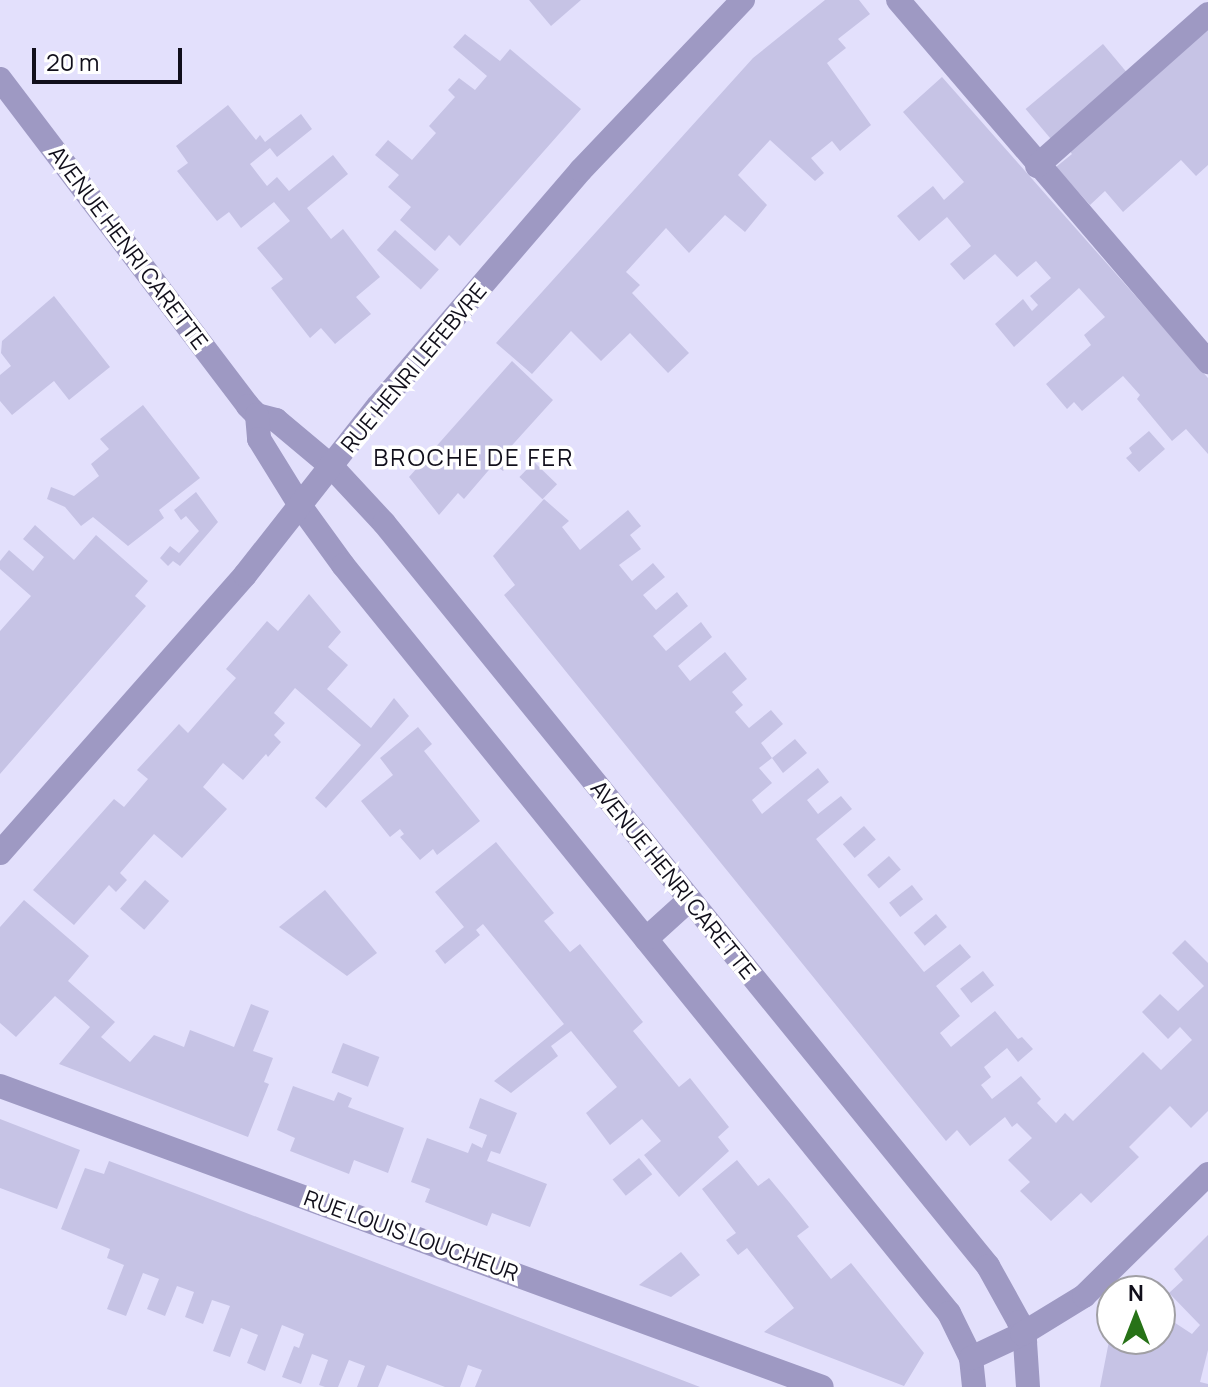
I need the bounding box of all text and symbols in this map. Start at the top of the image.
scale bar [36,32,186,82]
text: 20 m [46,45,99,78]
street label: AVENUE HENRI CARETTE [43,141,213,355]
street label: RUE HENRI LEFEBVRE [336,278,492,458]
district label: BROCHE DE FER [374,443,574,471]
street label: AVENUE HENRI CARETTE [585,776,761,984]
street label: RUE LOUIS LOUCHEUR [300,1185,522,1287]
north arrow [1096,1275,1176,1355]
text: N [1128,1278,1144,1308]

